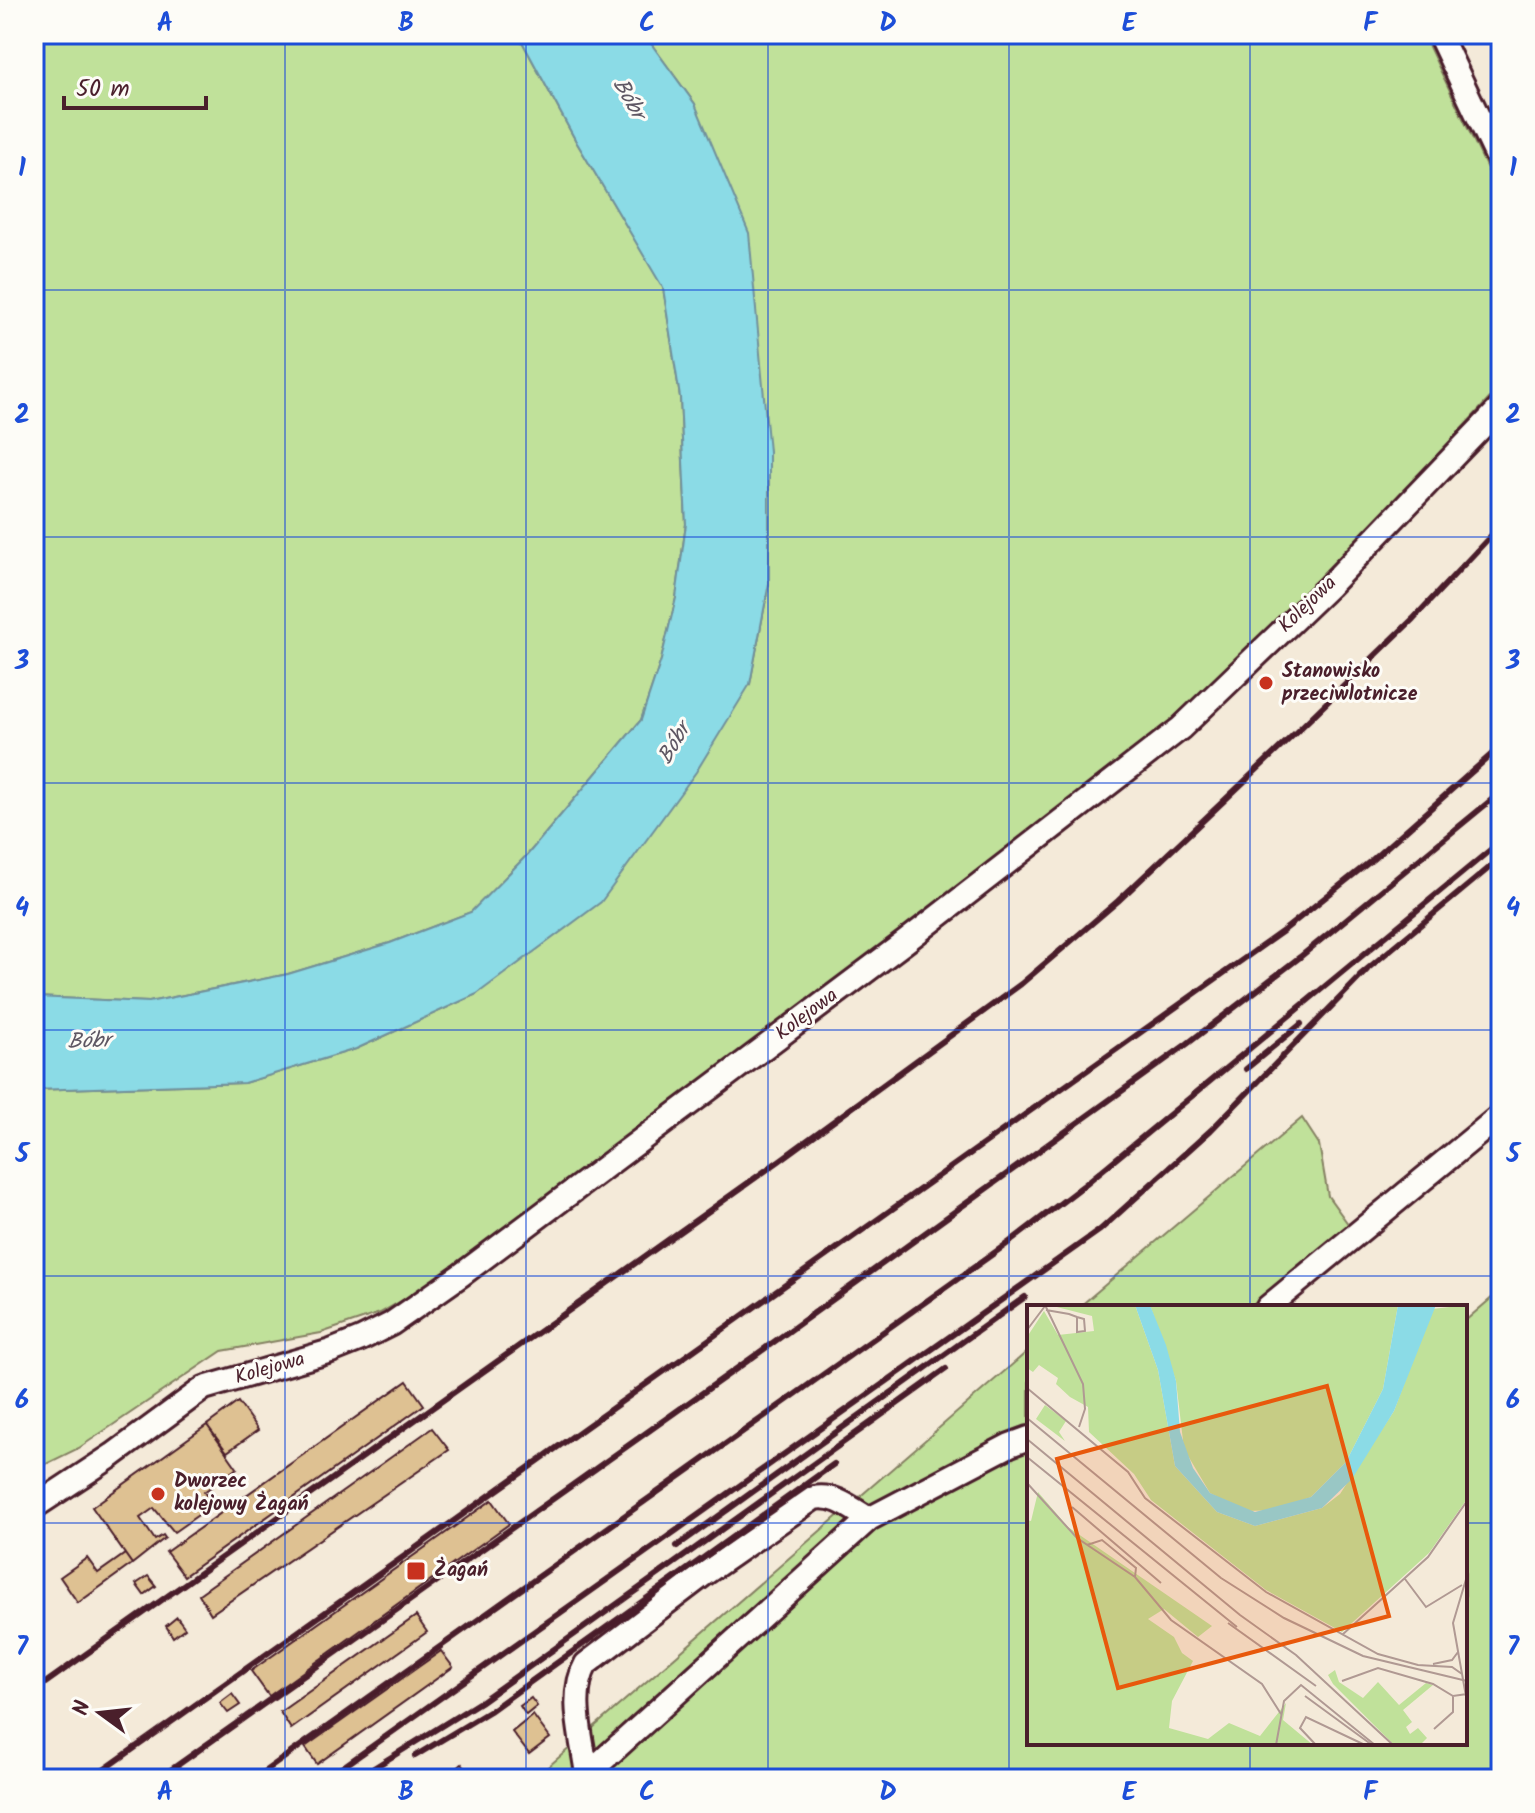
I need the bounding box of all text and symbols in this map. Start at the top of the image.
text: A [157,3,173,45]
text: B [398,3,414,45]
text: C [639,3,655,45]
text: D [879,3,897,45]
text: E [1122,3,1138,45]
text: F [1363,3,1379,45]
scale bar [64,60,206,110]
text: 50 m [76,70,130,109]
water label: Bóbr [602,72,656,130]
text: 1 [18,148,26,190]
text: 1 [1509,148,1517,190]
text: 2 [14,395,30,437]
text: 2 [1505,395,1521,437]
street label: Kolejowa [1271,569,1345,641]
text: 3 [14,641,29,683]
text: 3 [1505,641,1520,683]
place label: Stanowisko przeciwlotnicze [1281,656,1418,711]
marker: Stanowisko przeciwlotnicze [1257,674,1275,692]
water label: Bóbr [649,713,703,771]
text: 4 [15,888,29,930]
text: 4 [1506,888,1520,930]
street label: Kolejowa [769,981,845,1049]
water label: Bóbr [67,1024,116,1060]
text: 5 [14,1134,30,1176]
text: 5 [1505,1134,1521,1176]
inset map [1027,1305,1467,1745]
street label: Kolejowa [231,1344,309,1394]
text: 6 [15,1380,29,1422]
text: 6 [1506,1380,1520,1422]
place label: Dworzec kolejowy Żagań [174,1466,309,1521]
marker: Dworzec kolejowy Żagań [149,1485,167,1503]
place label: Żagań [434,1555,488,1587]
marker: Żagań [405,1560,427,1582]
text: 7 [16,1627,29,1669]
text: 7 [1507,1627,1520,1669]
north arrow [60,1673,140,1753]
text: N [64,1697,102,1720]
text: A [157,1772,173,1813]
text: B [398,1772,414,1813]
text: C [639,1772,655,1813]
text: D [879,1772,897,1813]
text: E [1122,1772,1138,1813]
text: F [1363,1772,1379,1813]

